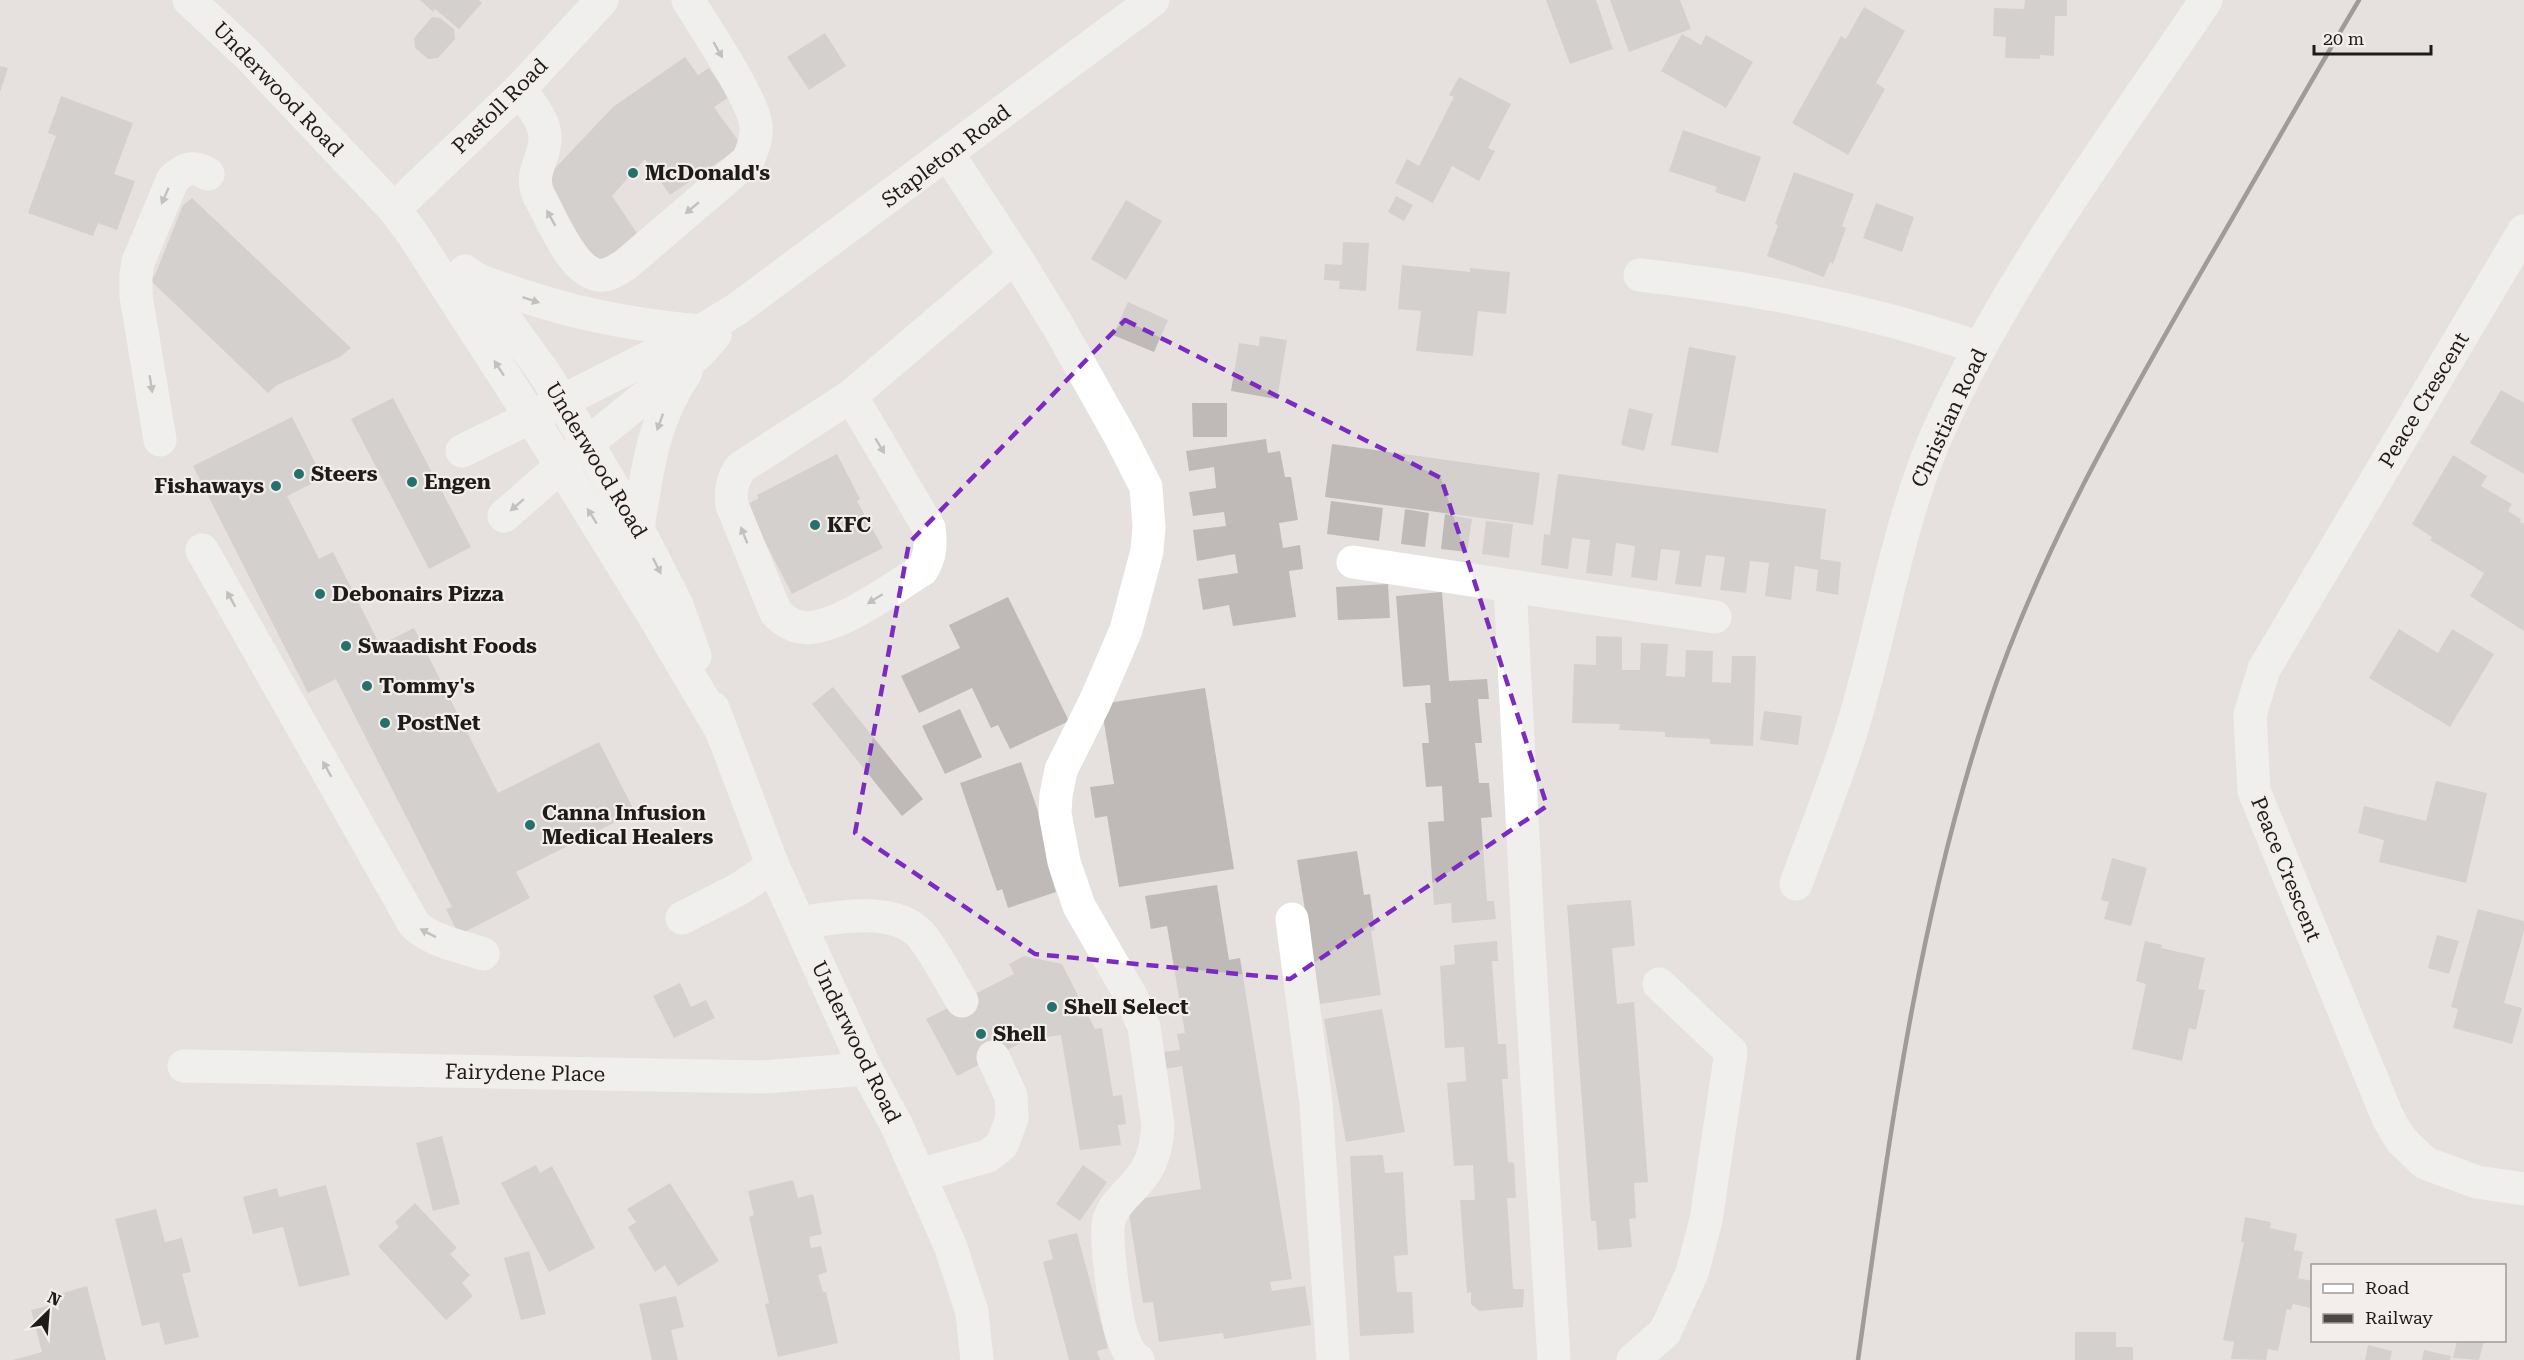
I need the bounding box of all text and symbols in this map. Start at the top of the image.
street label: Underwood Road [208,17,349,161]
scale bar [2314,18,2431,56]
text: 20 m [2323,28,2364,49]
one-way arrow [712,42,722,59]
street label: Pastoll Road [447,53,553,159]
street label: Stapleton Road [877,100,1015,212]
place label: McDonald's [645,161,770,185]
marker: McDonald's [626,166,640,180]
one-way arrow [160,187,170,205]
one-way arrow [685,201,700,214]
one-way arrow [546,209,556,226]
one-way arrow [522,295,540,305]
street label: Peace Crescent [2374,328,2474,472]
street label: Christian Road [1906,344,1992,491]
one-way arrow [493,360,504,376]
one-way arrow [147,375,156,394]
street label: Underwood Road [540,378,652,543]
one-way arrow [655,413,665,431]
one-way arrow [875,438,886,454]
place label: Steers [311,462,378,486]
marker: Steers [292,467,306,481]
place label: Engen [424,470,491,494]
place label: Fishaways [154,474,264,498]
marker: Engen [405,475,419,489]
marker: Fishaways [269,479,283,493]
one-way arrow [510,498,525,511]
one-way arrow [587,508,598,524]
place label: KFC [827,513,871,537]
marker: KFC [808,518,822,532]
one-way arrow [739,525,749,543]
one-way arrow [653,558,662,575]
place label: Debonairs Pizza [332,582,504,606]
marker: Debonairs Pizza [313,587,327,601]
one-way arrow [225,591,236,607]
one-way arrow [867,594,883,605]
place label: Swaadisht Foods [358,634,537,658]
marker: Swaadisht Foods [339,639,353,653]
place label: Tommy's [379,674,475,698]
marker: Tommy's [360,679,374,693]
place label: PostNet [397,711,481,735]
marker: PostNet [378,716,392,730]
one-way arrow [321,761,332,777]
street label: Peace Crescent [2246,793,2326,945]
place label: Canna Infusion Medical Healers [542,801,714,849]
marker: Canna Infusion Medical Healers [523,818,537,832]
one-way arrow [419,929,437,939]
street label: Underwood Road [806,957,906,1127]
place label: Shell Select [1064,995,1189,1019]
marker: Shell Select [1045,1000,1059,1014]
place label: Shell [993,1022,1046,1046]
marker: Shell [974,1027,988,1041]
street label: Fairydene Place [445,1060,605,1086]
legend [2311,1264,2506,1342]
text: Road [2365,1277,2410,1298]
north arrow [18,1282,78,1342]
text: N [45,1288,64,1310]
text: Railway [2365,1307,2433,1328]

